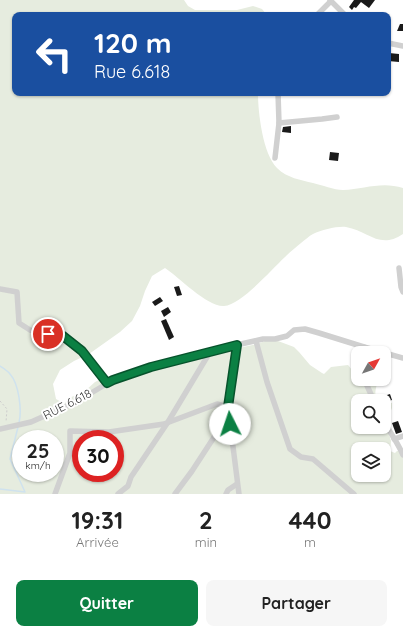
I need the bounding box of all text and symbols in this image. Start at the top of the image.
text: 120 m [94,25,172,60]
icon: left [28,28,80,80]
text: Rue 6.618 [94,60,170,83]
pin [31,317,65,351]
icon: arrive [37,323,59,345]
north arrow [351,346,391,386]
map controls [351,346,391,482]
street label: RUE 6.618 [40,385,94,423]
button: search [351,394,391,434]
position arrow [209,403,251,445]
speed limit sign: 30 [72,430,124,482]
text: 25 [27,438,49,463]
button: layers [351,442,391,482]
text: km/h [25,459,51,472]
text: 19:31 [72,505,123,535]
text: 2 [199,505,213,535]
text: 440 [289,505,331,535]
text: Arrivée [76,534,119,550]
text: min [195,534,217,550]
text: m [304,534,316,550]
button: Quitter [16,580,198,626]
button: Partager [206,580,387,626]

